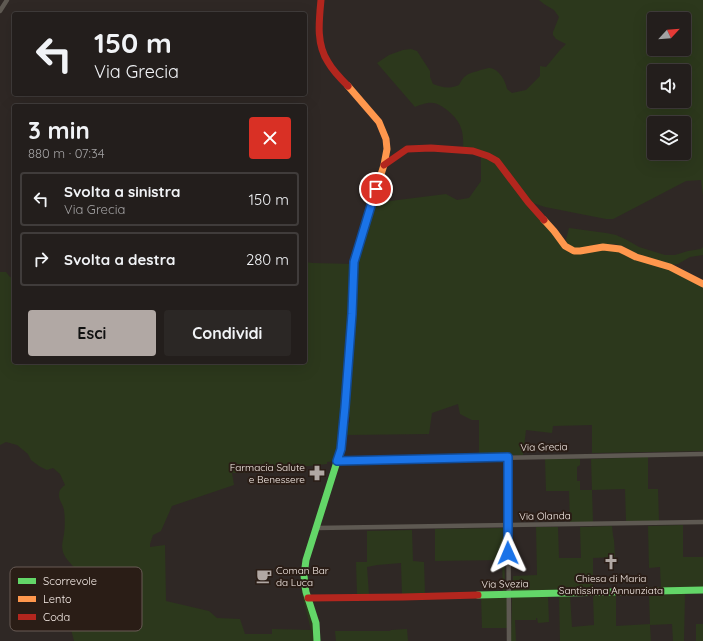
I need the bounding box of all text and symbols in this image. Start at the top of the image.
north arrow [647,12,691,56]
map controls [647,12,691,160]
text: 150 m [94,25,172,60]
icon: left [28,28,80,80]
text: Via Grecia [94,60,179,83]
button: sound [647,64,691,108]
text: 3 min [28,115,90,145]
button: layers [647,116,691,160]
button: close [249,117,291,159]
text: 880 m · 07:34 [28,145,105,161]
pin [359,172,393,206]
icon: arrive [365,178,387,200]
text: Svolta a sinistra [64,182,180,201]
icon: left [30,188,52,210]
text: 150 m [249,190,289,209]
text: Via Grecia [64,201,125,217]
icon: right [30,248,52,270]
text: Svolta a destra [64,250,175,269]
text: 280 m [246,250,289,269]
button: Esci [28,310,156,356]
button: Condividi [164,310,291,356]
street label: Via Grecia [520,440,568,454]
place label: Farmacia Salute e Benessere [230,461,305,486]
pharmacy icon: Farmacia Salute e Benessere [308,464,326,482]
street label: Via Olanda [519,509,571,523]
position arrow [487,532,529,574]
church icon: Chiesa di Maria Santissima Annunziata [602,553,620,571]
place label: Coman Bar da Luca [276,564,329,589]
legend [10,567,142,631]
cafe icon: Coman Bar da Luca [255,567,273,585]
place label: Chiesa di Maria Santissima Annunziata [559,572,663,597]
text: Scorrevole [43,574,97,588]
street label: Via Svezia [481,577,529,591]
text: Lento [43,592,72,606]
text: Coda [43,610,70,624]

